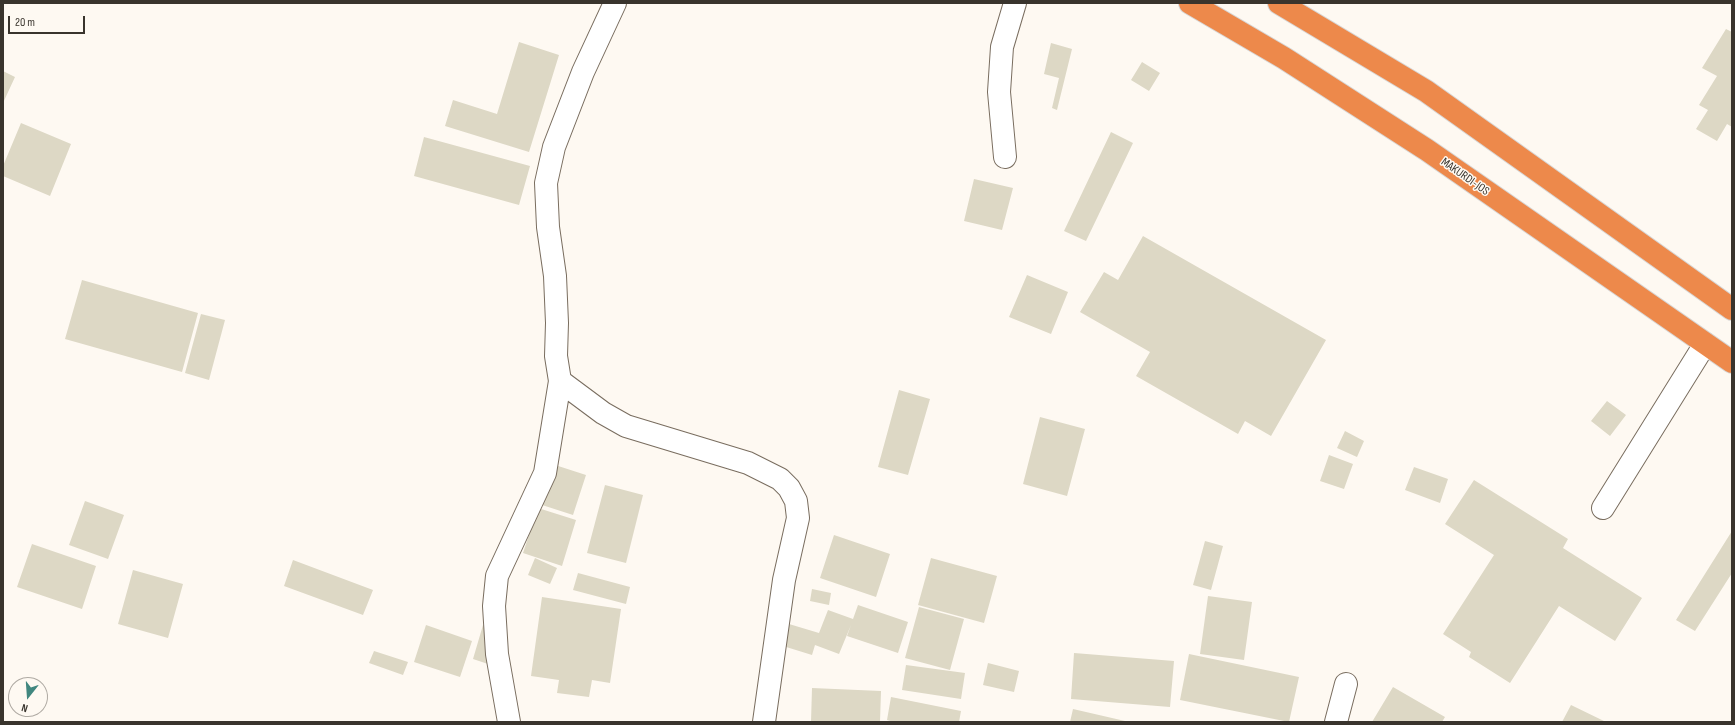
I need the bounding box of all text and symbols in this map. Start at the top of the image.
scale bar [10,8,87,34]
text: 20 m [15,15,35,30]
street label: MAKURDI-JOS [1438,155,1492,199]
north arrow [8,677,48,717]
text: N [20,701,29,715]

